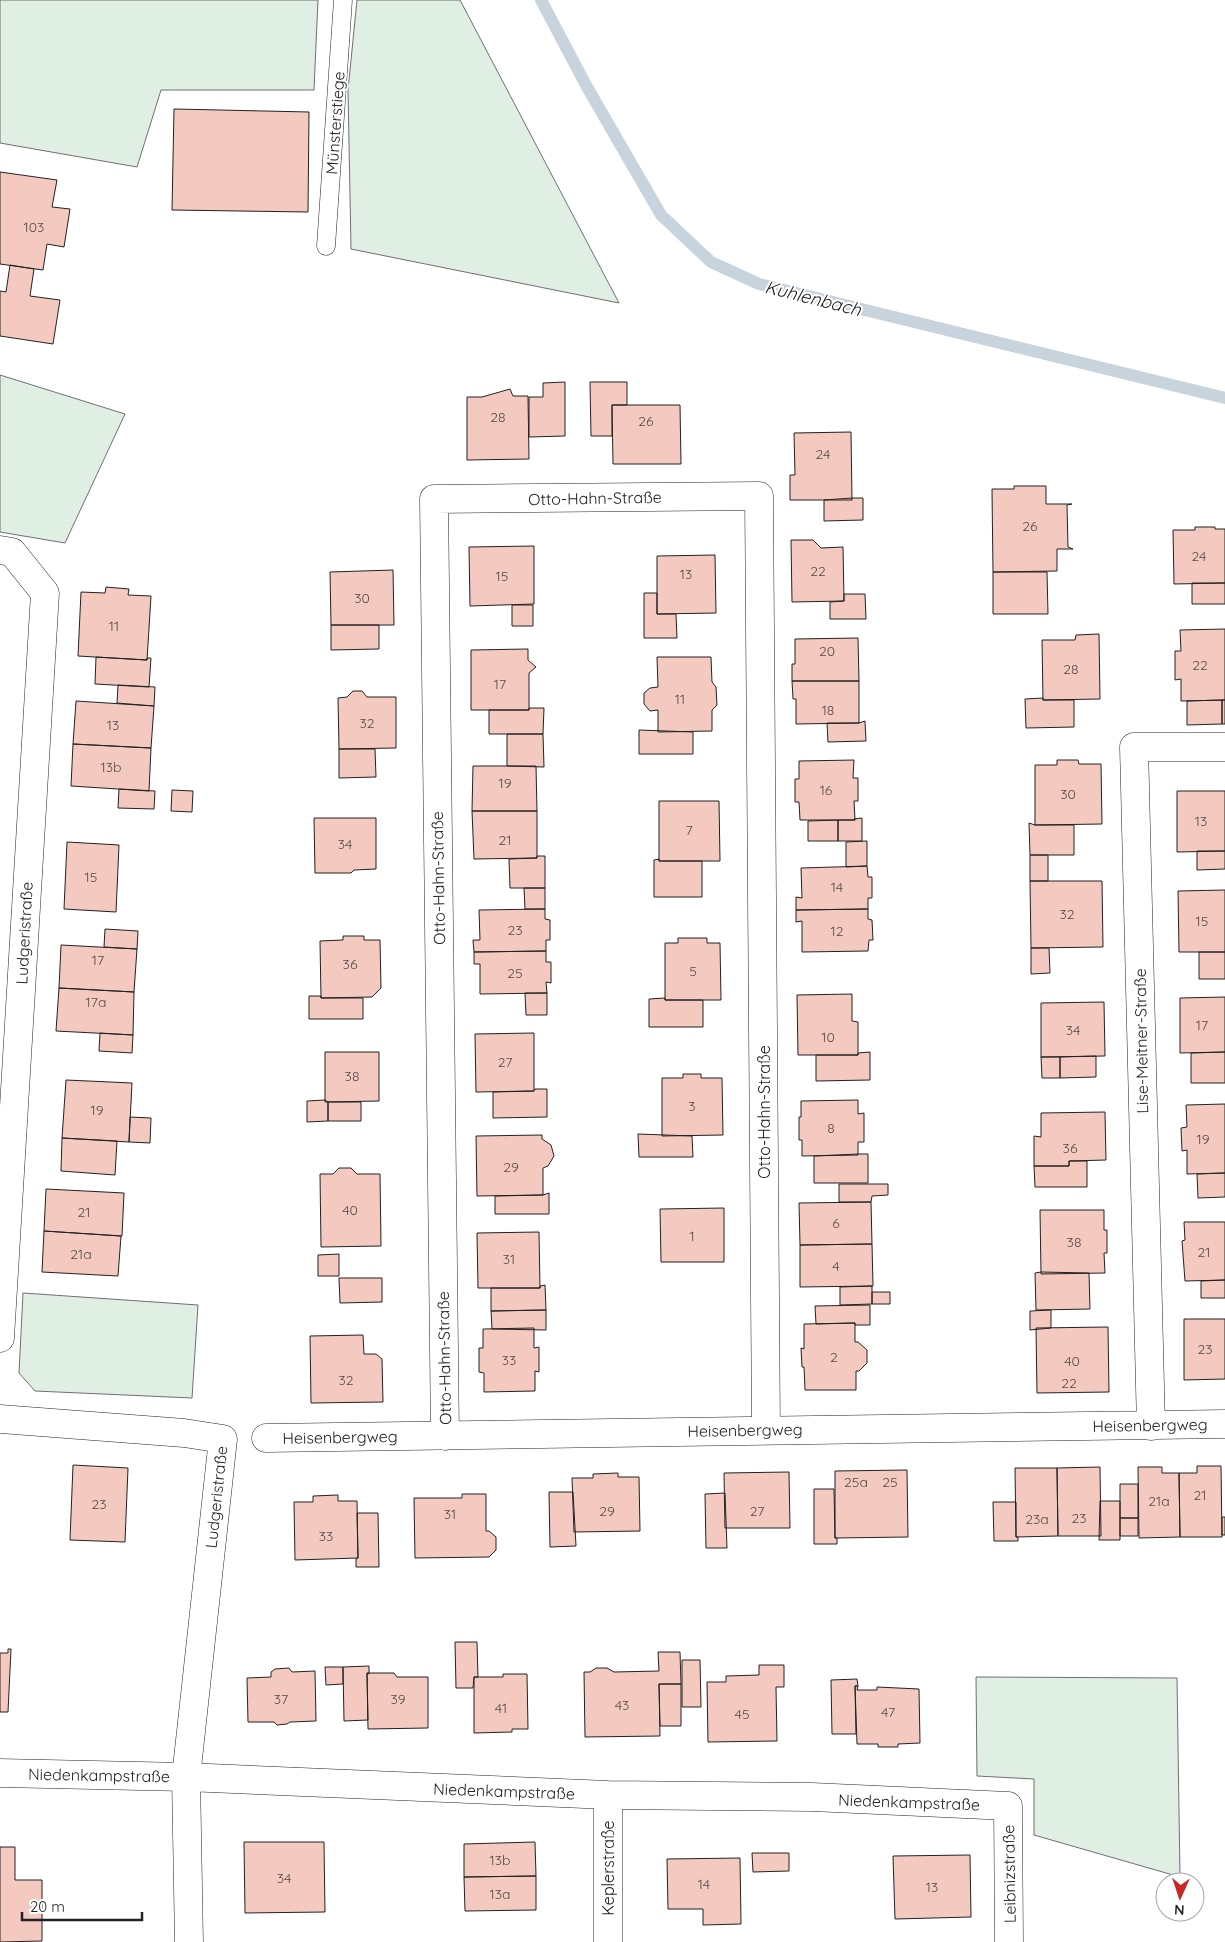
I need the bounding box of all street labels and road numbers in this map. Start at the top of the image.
street label: Münsterstiege [321,71,349,175]
street label: Otto-Hahn-Straße [528,487,662,509]
street label: Otto-Hahn-Straße [427,811,449,945]
street label: Ludgeristraße [11,881,37,985]
street label: Lise-Meitner-Straße [1130,968,1152,1114]
street label: Otto-Hahn-Straße [754,1045,774,1179]
street label: Otto-Hahn-Straße [433,1291,455,1425]
street label: Heisenbergweg [1092,1414,1208,1436]
street label: Heisenbergweg [687,1419,803,1441]
street label: Heisenbergweg [282,1426,398,1448]
street label: Ludgeristraße [201,1445,231,1549]
street label: Niedenkampstraße [28,1764,170,1786]
street label: Niedenkampstraße [433,1779,575,1803]
street label: Niedenkampstraße [838,1790,980,1814]
street label: Keplerstraße [598,1820,618,1916]
street label: Leibnizstraße [998,1825,1020,1923]

